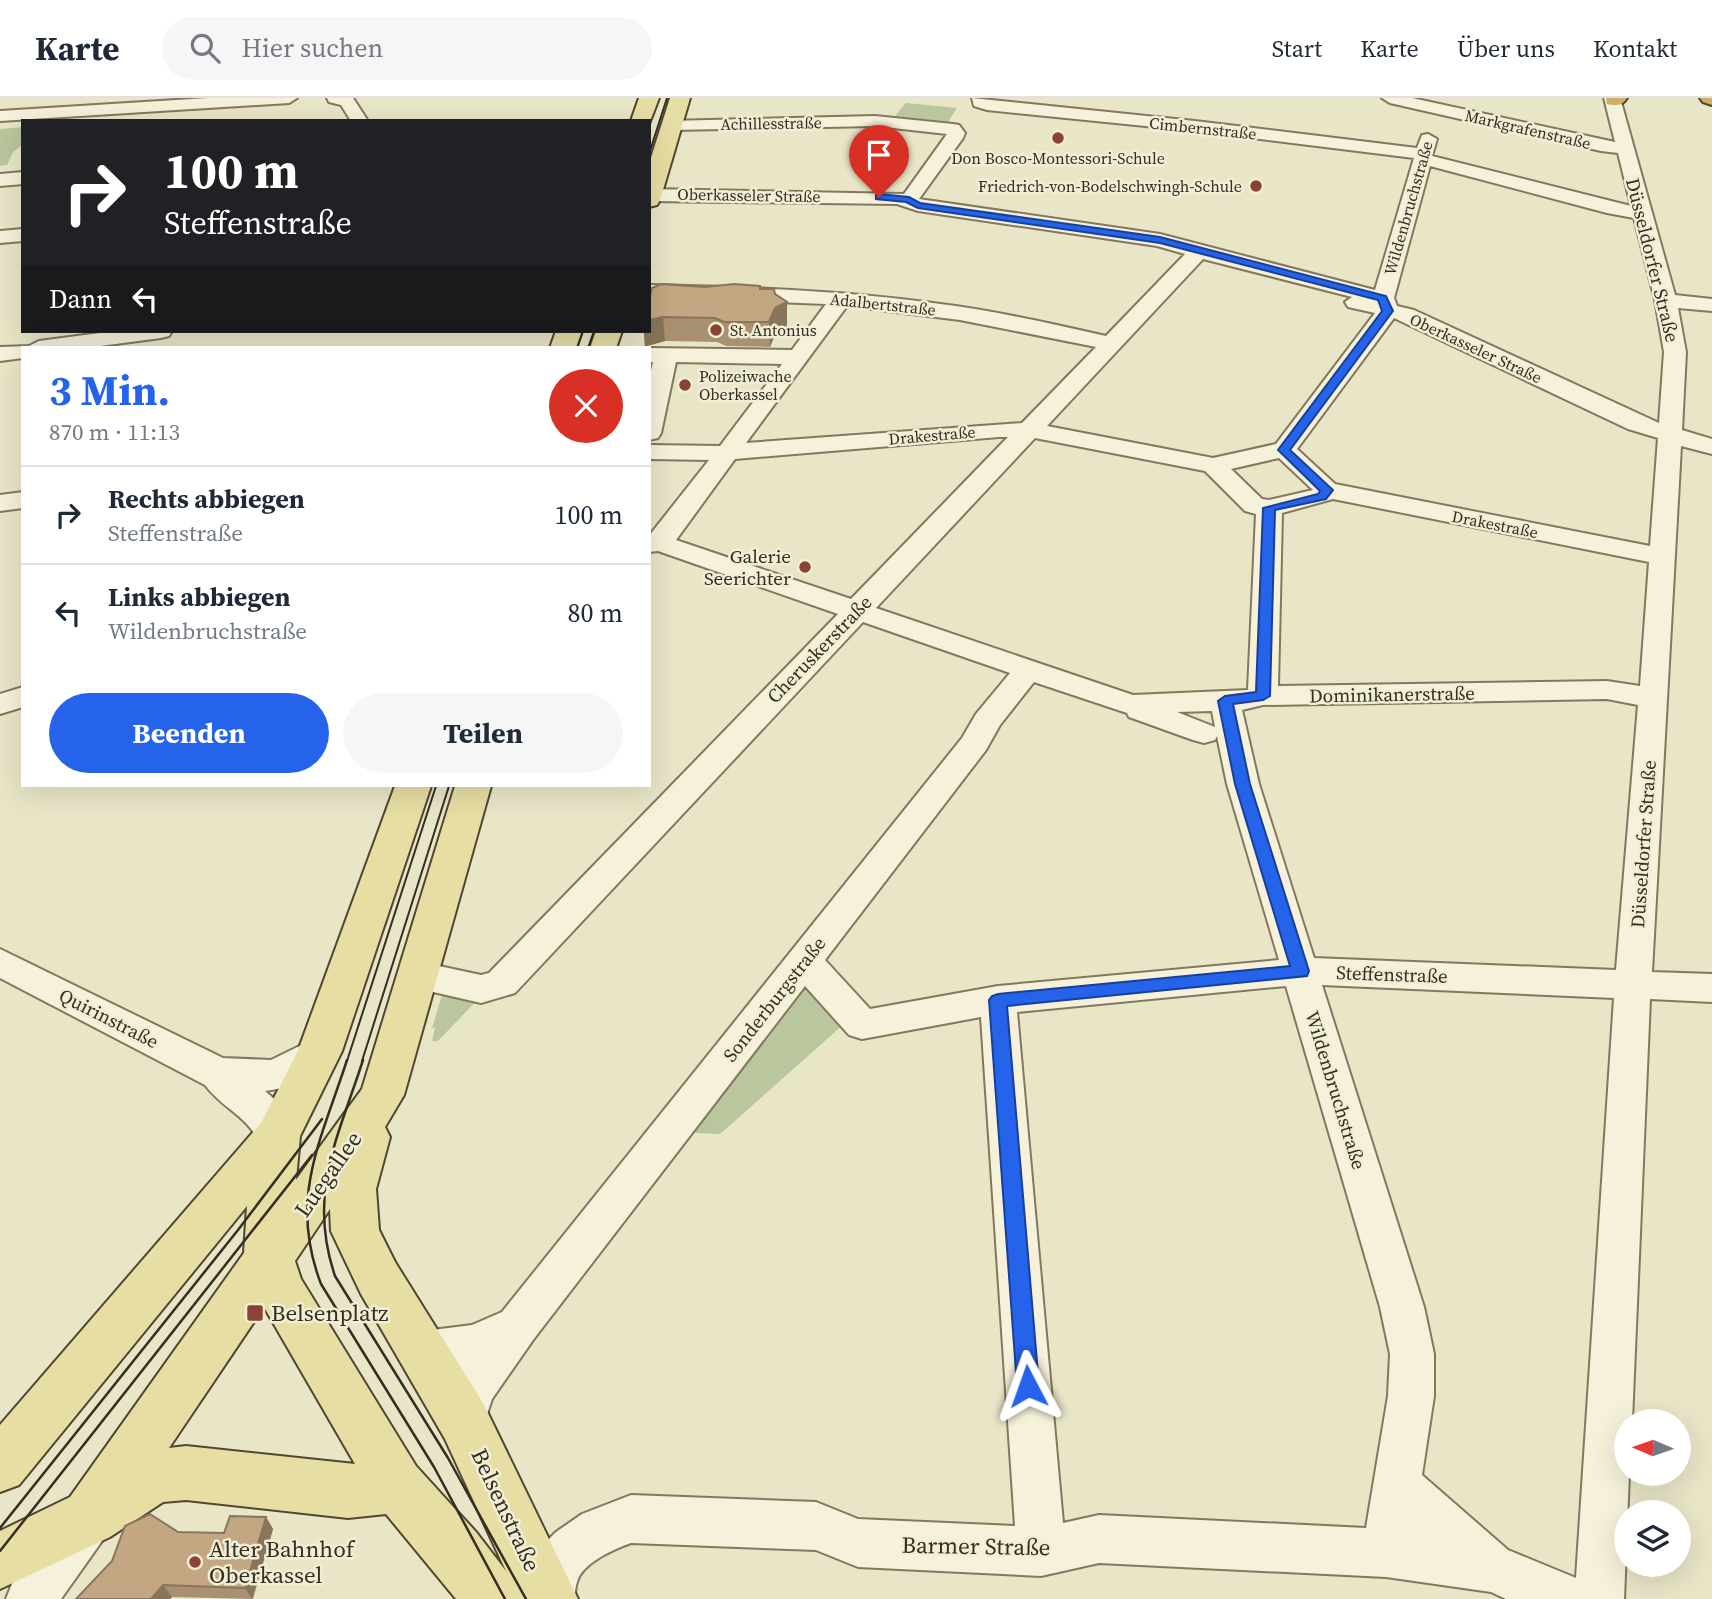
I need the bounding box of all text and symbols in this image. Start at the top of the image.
search box [162,17,652,80]
text: Karte [35,26,120,71]
icon: search [186,29,224,67]
text: Hier suchen [242,30,383,66]
text: Start [1272,32,1322,65]
text: Karte [1360,32,1419,65]
text: Über uns [1457,32,1555,65]
text: Kontakt [1593,32,1677,65]
street label: Markgrafenstraße [1463,104,1593,154]
street label: Achillesstraße [720,111,822,135]
street label: Cimbernstraße [1148,111,1258,145]
pin [849,125,909,197]
marker: Don Bosco-Montessori-Schule [1050,130,1066,146]
icon: arrive [860,136,898,174]
text: 100 m [164,137,299,204]
street label: Wildenbruchstraße [1378,138,1438,278]
icon: right [49,147,140,238]
place label: Don Bosco-Montessori-Schule [951,147,1165,169]
place label: Friedrich-von-Bodelschwingh-Schule [978,175,1242,197]
street label: Düsseldorfer Straße [1620,175,1686,345]
marker: Friedrich-von-Bodelschwingh-Schule [1248,178,1264,194]
street label: Oberkasseler Straße [677,183,821,207]
text: Steffenstraße [164,201,352,245]
icon: left [126,280,164,318]
text: Dann [49,281,112,317]
street label: Adalbertstraße [829,288,937,320]
street label: Oberkasseler Straße [1407,308,1545,388]
place label: St. Antonius [730,319,817,341]
marker: St. Antonius [708,322,724,338]
text: 3 Min. [49,361,170,419]
place label: Polizeiwache Oberkassel [699,365,792,405]
button: close [549,369,623,443]
marker: Polizeiwache Oberkassel [677,377,693,393]
text: 870 m · 11:13 [49,416,180,448]
street label: Drakestraße [888,420,976,450]
text: Rechts abbiegen [108,481,305,517]
icon: right [49,496,87,534]
text: 100 m [555,497,623,533]
street label: Drakestraße [1450,505,1540,543]
text: Steffenstraße [108,517,243,549]
place label: Galerie Seerichter [704,543,791,591]
marker: Galerie Seerichter [797,559,813,575]
text: Links abbiegen [108,579,291,615]
street label: Cheruskerstraße [761,589,877,709]
icon: left [49,594,87,632]
text: 80 m [568,595,623,631]
text: Wildenbruchstraße [108,615,307,647]
street label: Dominikanerstraße [1309,680,1475,708]
button: Beenden [49,693,329,773]
button: Teilen [343,693,623,773]
street label: Düsseldorfer Straße [1624,759,1662,929]
street label: Sonderburgstraße [717,931,831,1067]
street label: Steffenstraße [1336,959,1448,989]
street label: Quirinstraße [55,982,163,1054]
street label: Wildenbruchstraße [1300,1008,1372,1172]
street label: Luegallee [287,1125,369,1223]
place label: Belsenplatz [271,1297,389,1329]
marker: Belsenplatz [245,1303,265,1323]
position arrow [991,1349,1065,1423]
north arrow [1614,1409,1690,1486]
map controls [1614,1409,1691,1577]
street label: Belsenstraße [464,1443,548,1577]
button: layers [1614,1500,1691,1577]
street label: Barmer Straße [901,1529,1051,1563]
place label: Alter Bahnhof Oberkassel [209,1533,356,1591]
marker: Alter Bahnhof Oberkassel [187,1554,203,1570]

